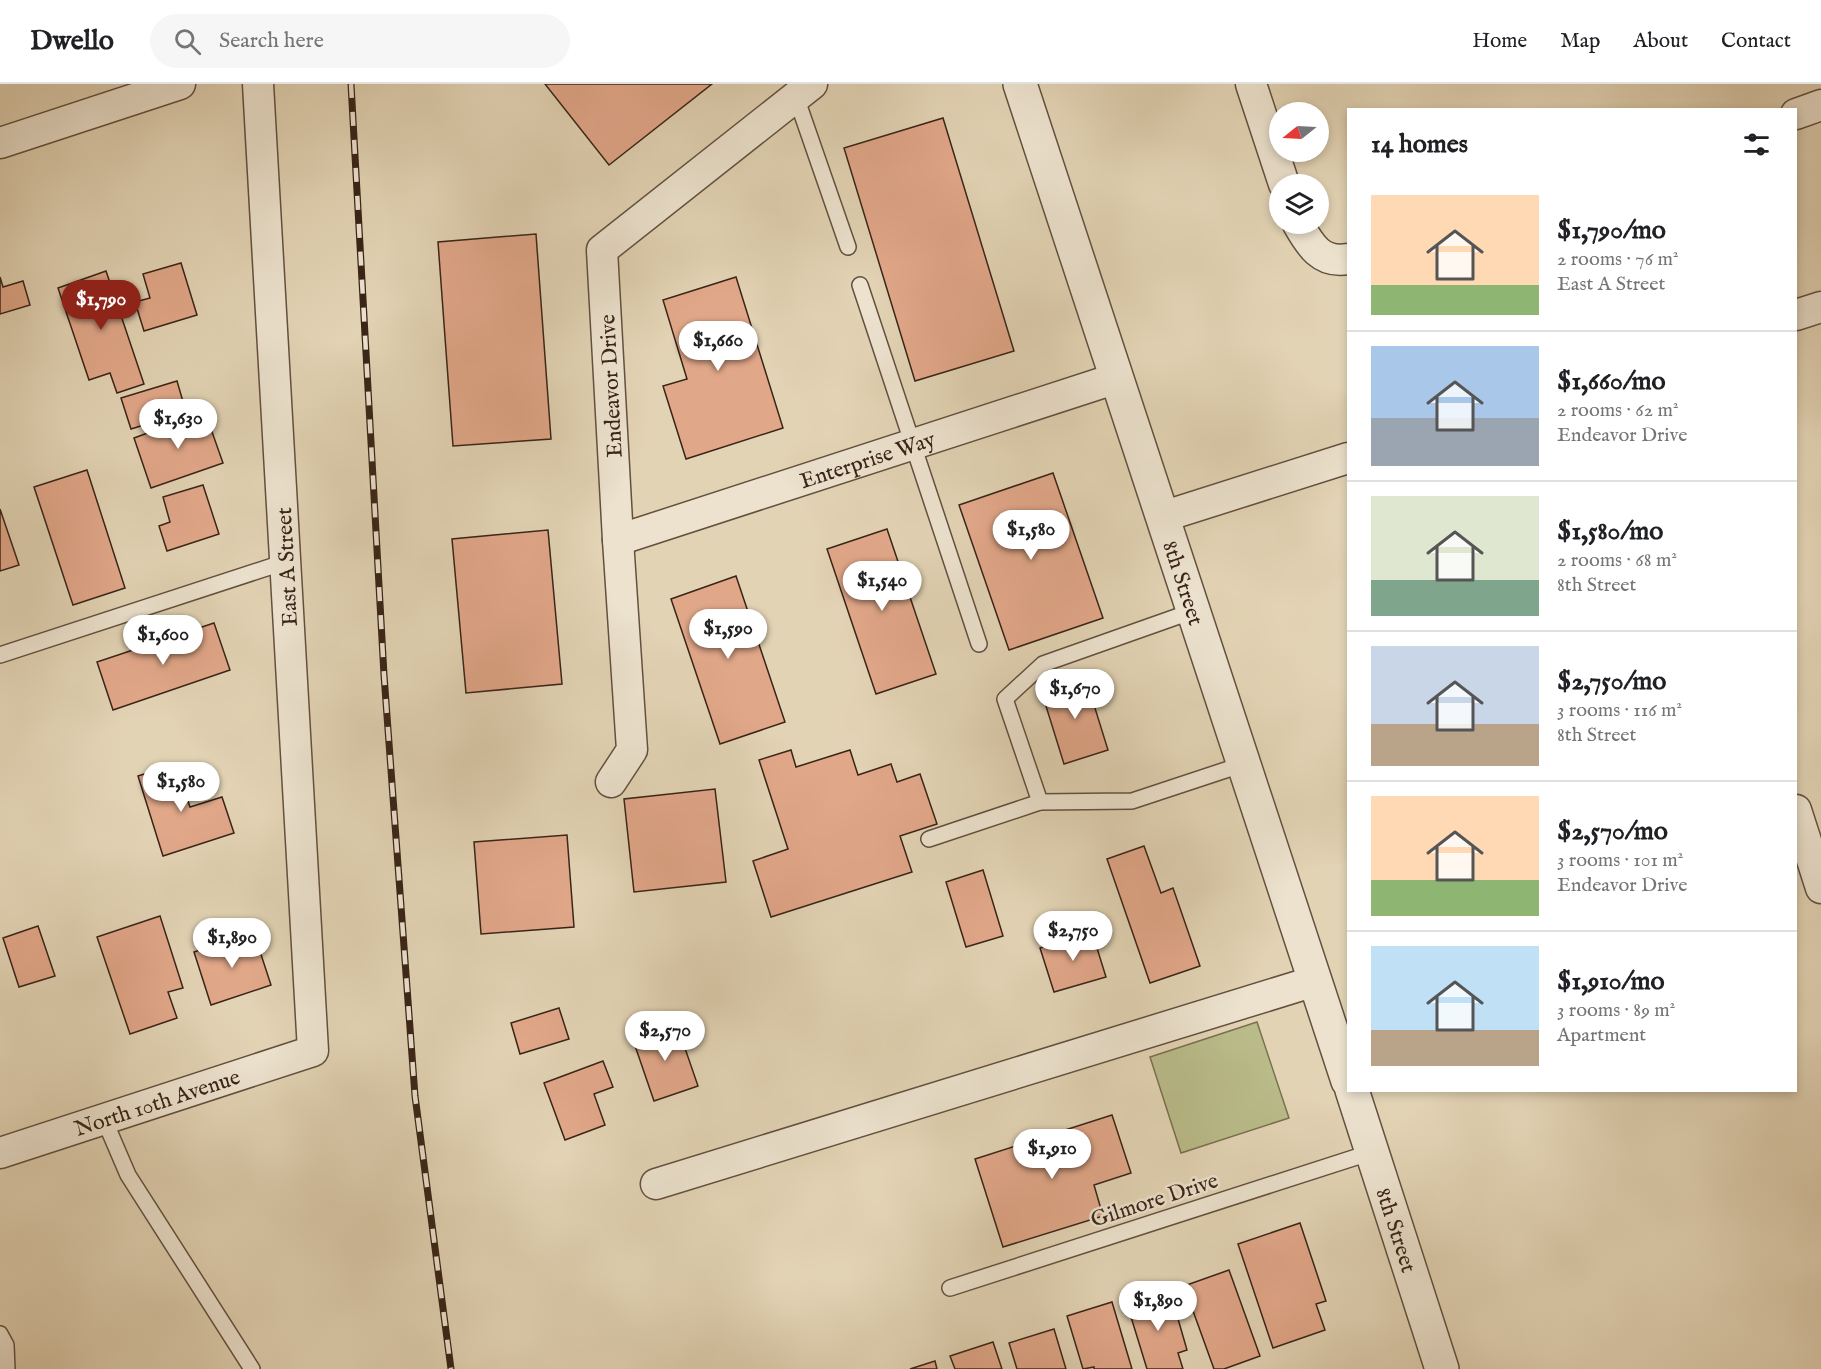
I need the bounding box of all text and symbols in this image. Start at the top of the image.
search box [150,14,570,68]
text: Dwello [30,24,114,59]
icon: search [171,25,204,58]
text: Search here [219,27,324,55]
text: Home [1472,28,1527,55]
text: Map [1560,28,1600,55]
text: About [1633,28,1688,55]
text: Contact [1721,28,1791,55]
north arrow [1269,102,1329,162]
map controls [1269,102,1329,234]
text: 14 homes [1371,128,1468,161]
icon: filters [1740,128,1773,161]
button: layers [1269,174,1329,234]
text: $1,790/mo [1557,214,1666,247]
icon: home [1419,219,1491,291]
text: 2 rooms · 76 m² [1557,247,1678,272]
text: East A Street [1557,272,1665,297]
pin: $1,790 [52,280,150,331]
text: $1,790 [76,287,126,312]
street label: Endeavor Drive [594,313,630,458]
pin: $1,660 [669,321,767,372]
text: $1,660 [693,328,743,353]
text: $1,660/mo [1557,365,1666,398]
icon: home [1419,370,1491,442]
text: 2 rooms · 62 m² [1557,398,1679,423]
pin: $1,630 [129,399,227,450]
text: $1,630 [153,406,203,431]
text: Endeavor Drive [1557,423,1687,448]
street label: Enterprise Way [796,426,939,496]
street label: East A Street [271,506,305,627]
pin: $1,580 [982,510,1080,561]
text: $1,580/mo [1557,515,1663,548]
text: $1,580 [1007,517,1055,542]
icon: home [1419,520,1491,592]
street label: 8th Street [1155,537,1209,630]
text: 2 rooms · 68 m² [1557,548,1677,573]
pin: $1,540 [833,561,931,612]
text: $1,540 [857,568,907,593]
text: 8th Street [1557,573,1636,598]
pin: $1,590 [679,609,777,660]
pin: $1,600 [114,615,212,666]
text: $1,590 [703,616,753,641]
text: $1,600 [137,622,189,647]
text: $2,750/mo [1557,665,1666,698]
pin: $1,670 [1026,669,1124,720]
icon: home [1419,670,1491,742]
text: $1,670 [1049,676,1101,701]
text: 3 rooms · 116 m² [1557,698,1682,723]
text: 8th Street [1557,723,1636,748]
pin: $1,580 [132,762,230,813]
text: $1,580 [157,769,205,794]
text: $2,570/mo [1557,815,1668,848]
icon: home [1419,820,1491,892]
text: 3 rooms · 101 m² [1557,848,1683,873]
text: Endeavor Drive [1557,873,1687,898]
pin: $2,750 [1024,911,1122,962]
pin: $1,890 [183,918,281,969]
text: $2,750 [1047,918,1099,943]
text: $1,890 [207,925,257,950]
text: $1,910/mo [1557,965,1664,998]
icon: home [1419,970,1491,1042]
text: 3 rooms · 89 m² [1557,998,1675,1023]
pin: $2,570 [616,1011,714,1062]
text: $2,570 [639,1018,691,1043]
text: Apartment [1557,1023,1646,1048]
street label: North 10th Avenue [71,1064,244,1144]
pin: $1,910 [1003,1129,1101,1180]
text: $1,910 [1027,1136,1077,1161]
street label: Gilmore Drive [1087,1167,1222,1235]
street label: 8th Street [1368,1185,1422,1277]
pin: $1,890 [1109,1281,1207,1332]
text: $1,890 [1133,1288,1183,1313]

